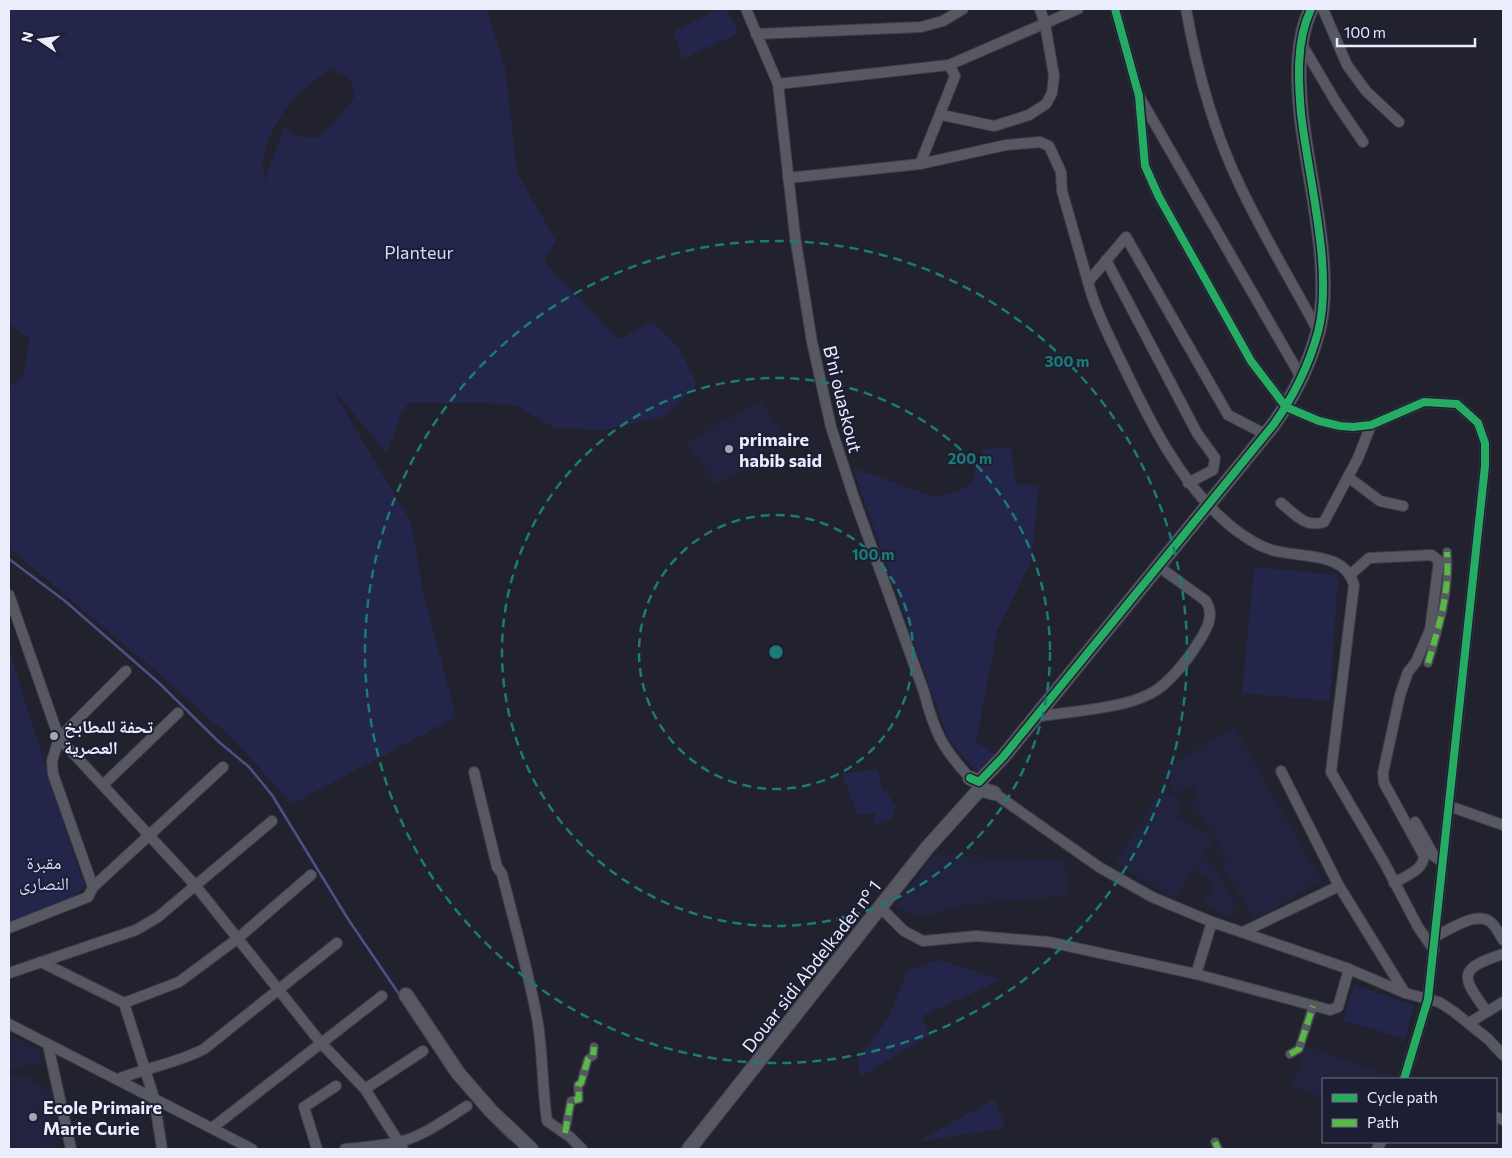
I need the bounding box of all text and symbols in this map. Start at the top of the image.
north arrow [15,15,65,65]
scale bar [1337,15,1474,47]
text: 100 m [1344,23,1386,41]
text: N [17,30,36,44]
park label: Planteur [384,241,454,263]
street label: B'ni ouaskout [819,343,867,455]
text: 300 m [1045,352,1089,370]
place label: primaire habib said [739,428,822,471]
marker: primaire habib said [723,443,735,455]
text: 200 m [948,449,992,467]
text: 100 m [852,545,894,563]
centre of rings [767,643,785,661]
place label: تحفة للمطابخ العصرية [64,715,153,758]
marker: تحفة للمطابخ العصرية [48,730,60,742]
park label: مقبرة النصارى [19,851,69,895]
street label: Douar sidi Abdelkader n° 1 [737,876,885,1056]
legend [1322,1078,1497,1143]
text: Cycle path [1367,1088,1438,1106]
place label: Ecole Primaire Marie Curie [43,1096,162,1139]
marker: Ecole Primaire Marie Curie [27,1111,39,1123]
text: Path [1367,1113,1399,1131]

